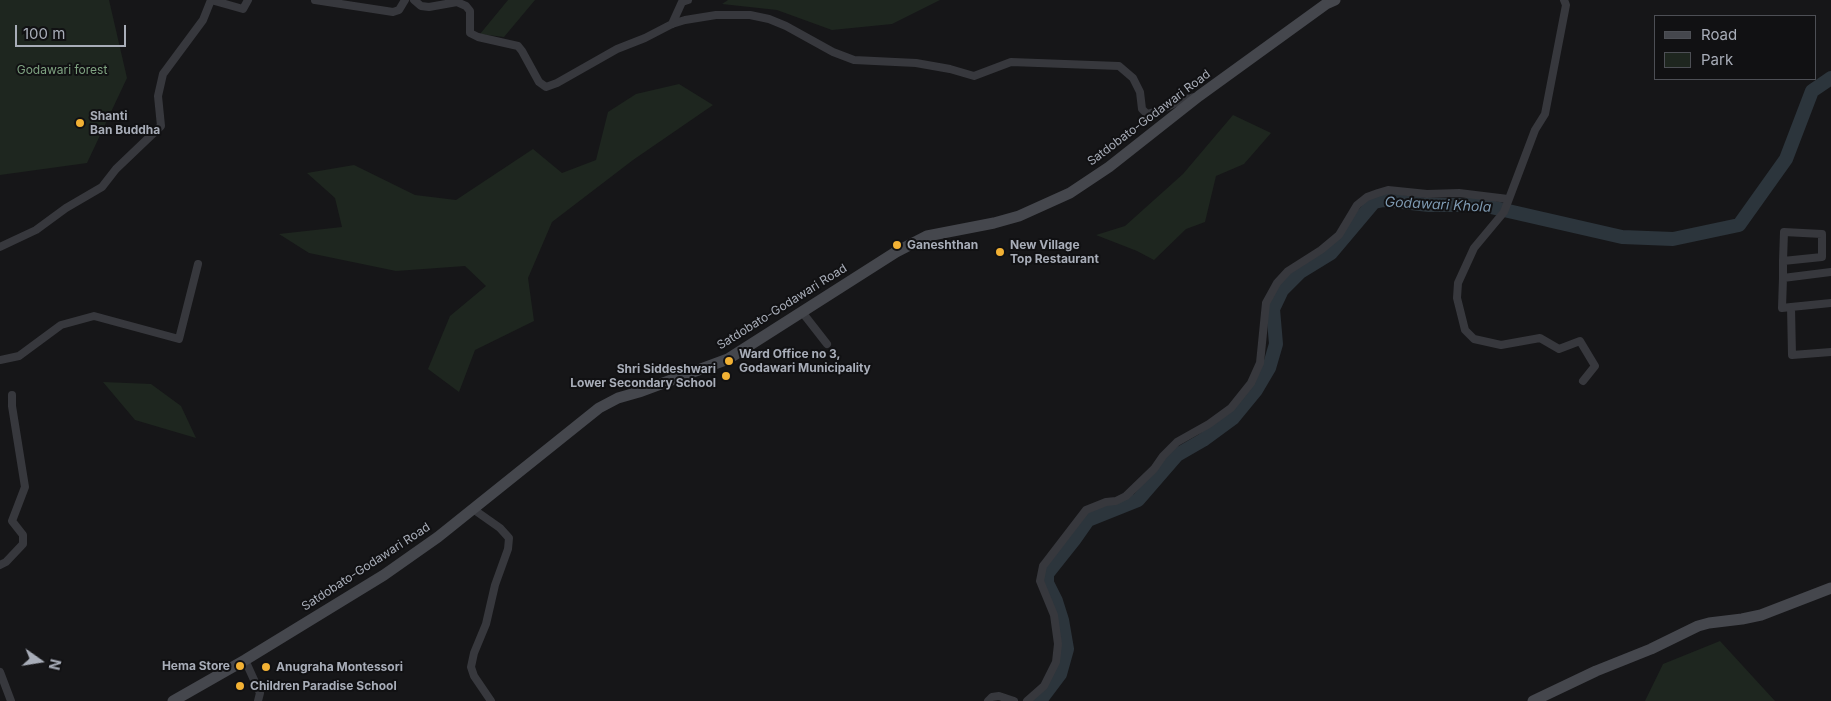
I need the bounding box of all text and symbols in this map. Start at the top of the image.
scale bar [18,15,129,47]
legend [1654,15,1816,80]
text: 100 m [23,24,65,43]
text: Road [1701,25,1737,44]
text: Park [1701,50,1733,69]
park label: Godawari forest [17,63,107,77]
street label: Satdobato-Godawari Road [1085,67,1213,169]
place label: Shanti Ban Buddha [90,109,160,137]
marker: Shanti Ban Buddha [74,117,86,129]
water label: Godawari Khola [1384,194,1492,216]
place label: Ganeshthan [907,238,978,252]
place label: New Village Top Restaurant [1010,238,1099,266]
marker: Ganeshthan [891,239,903,251]
marker: New Village Top Restaurant [994,246,1006,258]
street label: Satdobato-Godawari Road [714,261,850,353]
place label: Ward Office no 3, Godawari Municipality [739,347,871,375]
marker: Ward Office no 3, Godawari Municipality [723,355,735,367]
place label: Shri Siddeshwari Lower Secondary School [570,362,716,390]
marker: Shri Siddeshwari Lower Secondary School [720,370,732,382]
street label: Satdobato-Godawari Road [299,520,433,614]
north arrow [15,636,65,686]
text: N [46,657,65,672]
place label: Hema Store [162,659,230,673]
marker: Hema Store [234,660,246,672]
place label: Anugraha Montessori [276,660,403,674]
marker: Anugraha Montessori [260,661,272,673]
place label: Children Paradise School [250,679,397,693]
marker: Children Paradise School [234,680,246,692]

